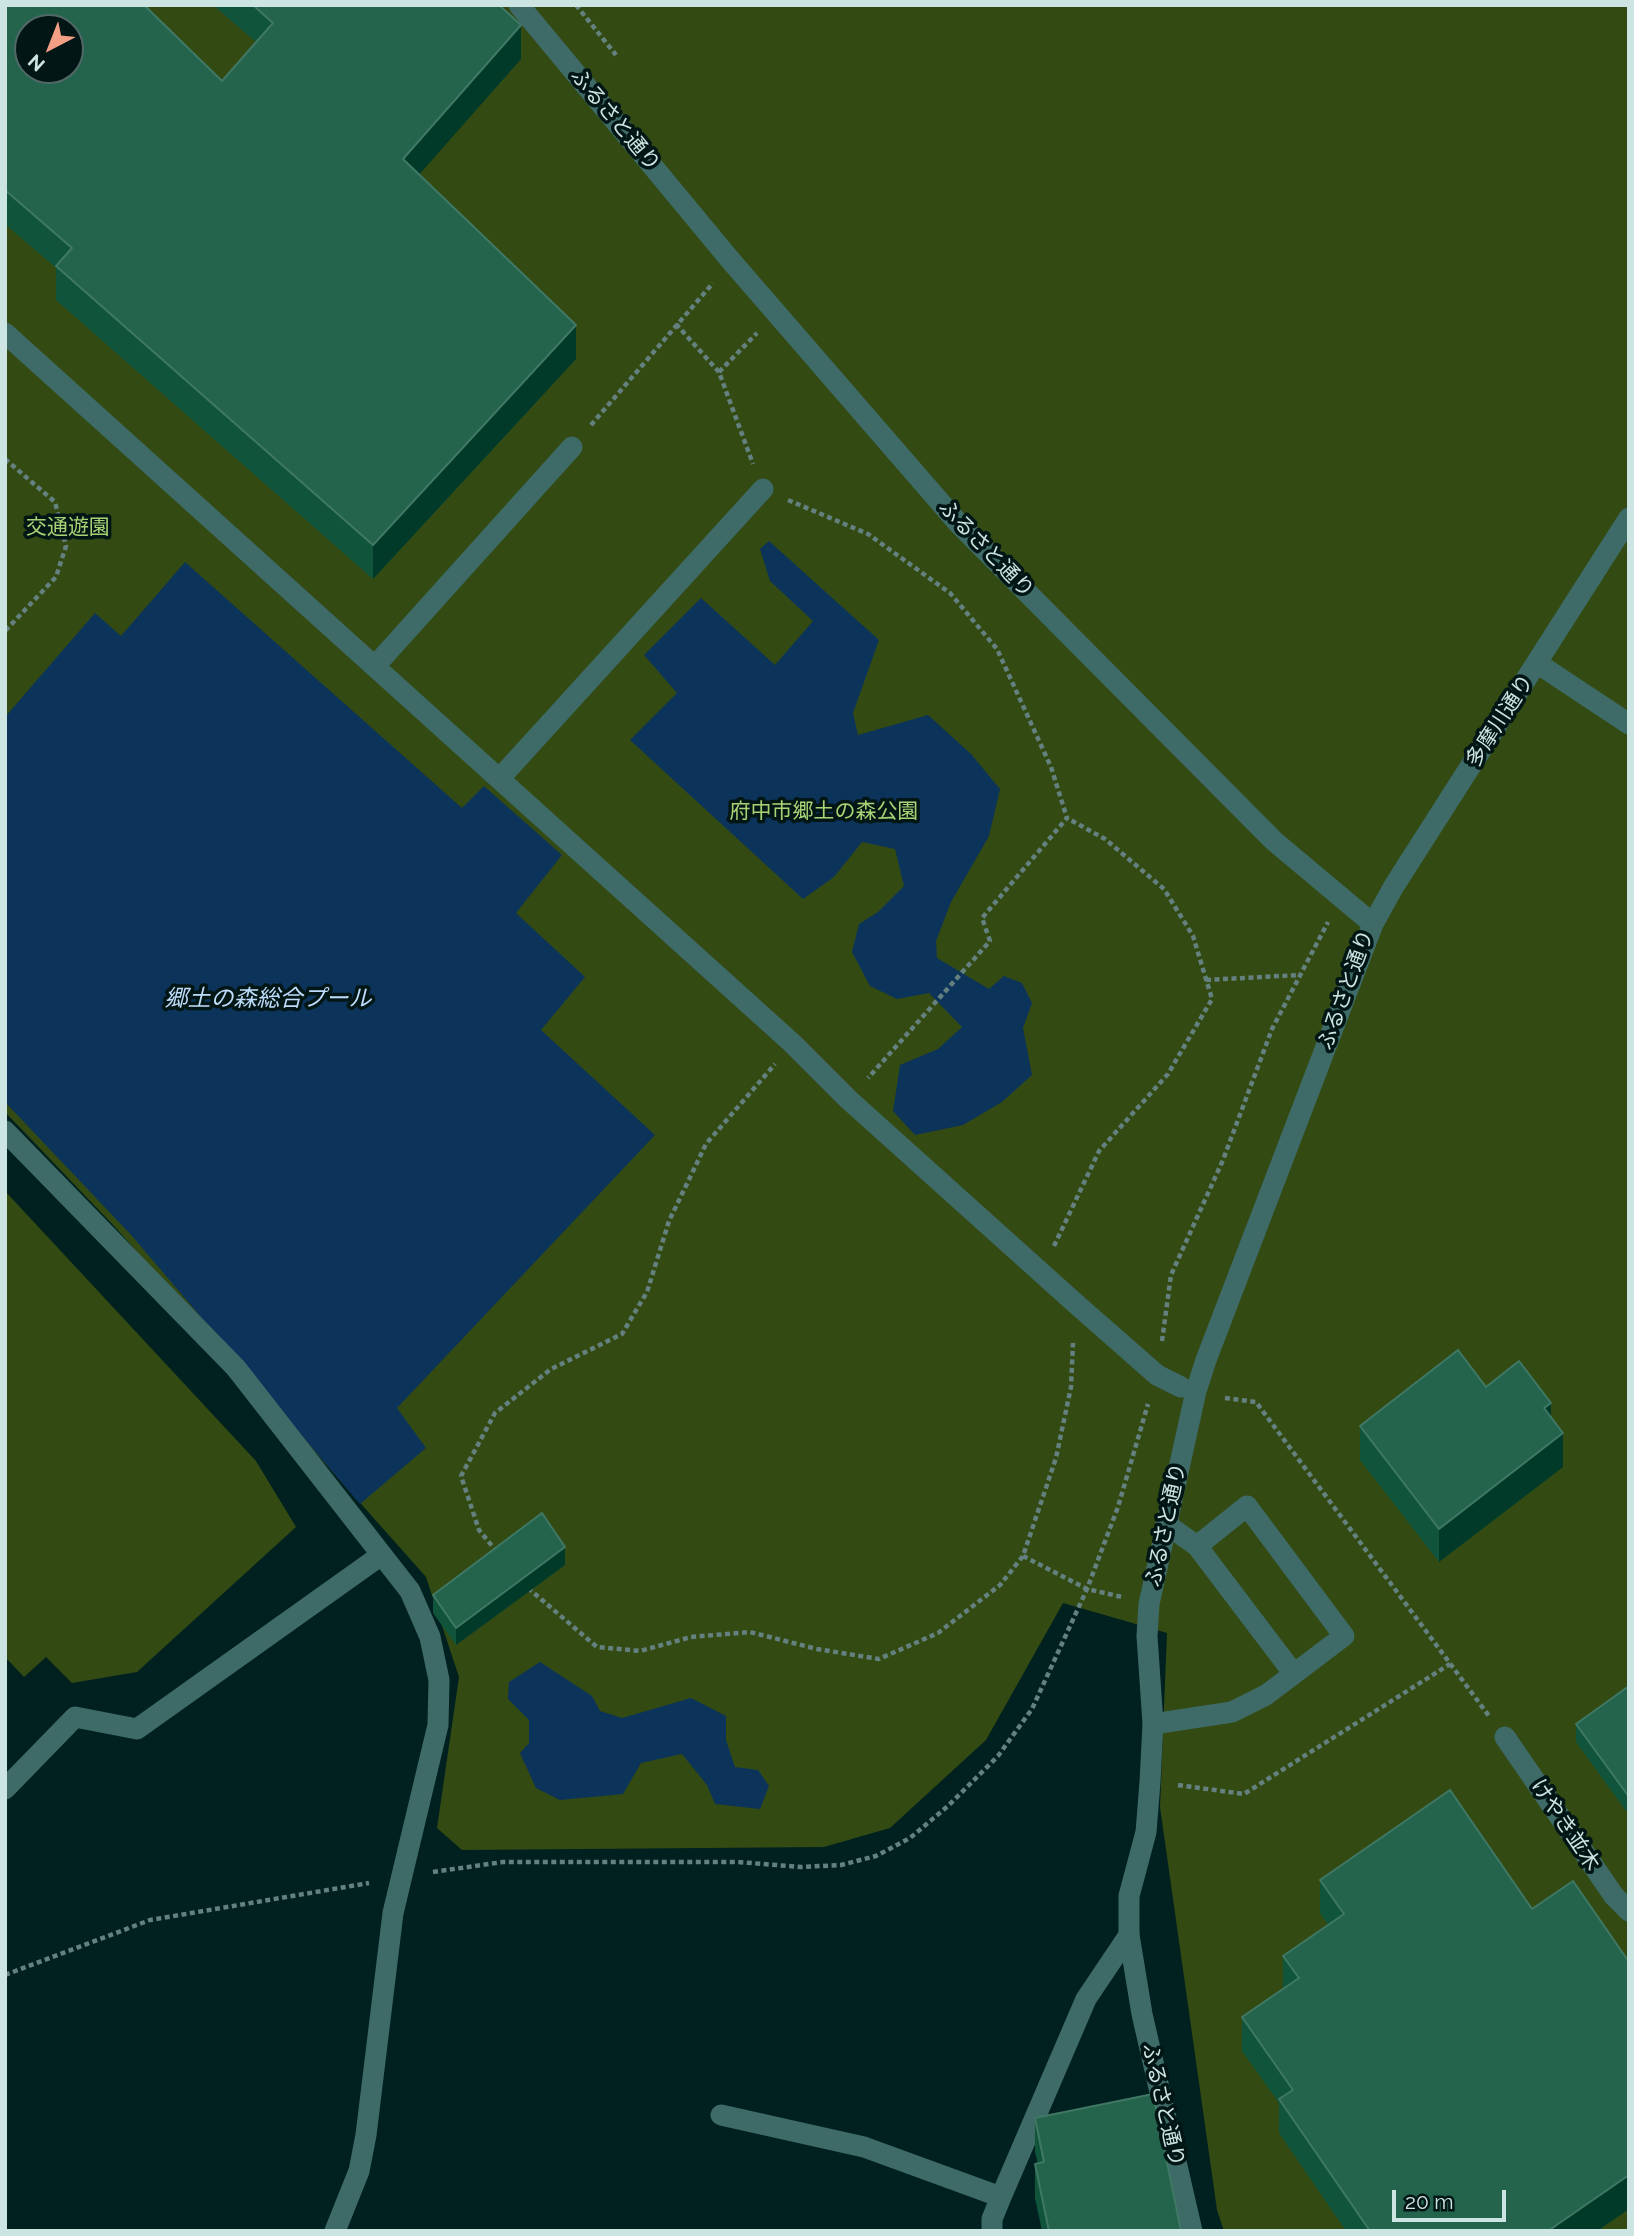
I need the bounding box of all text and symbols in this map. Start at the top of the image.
north arrow [14,14,84,84]
text: N [24,50,49,76]
street label: ふるさと通り [565,64,665,176]
street label: ふるさと通り [933,495,1039,603]
park label: 交通遊園 [26,515,110,541]
street label: 多摩川通り [1461,670,1539,772]
park label: 府中市郷土の森公園 [730,799,918,825]
street label: ふるさと通り [1313,926,1379,1054]
water label: 郷土の森総合プール [165,985,371,1013]
street label: ふるさと通り [1141,1461,1191,1589]
street label: けやき並木 [1525,1774,1605,1876]
street label: ふるさと通り [1137,2041,1189,2169]
scale bar [1396,2176,1510,2220]
text: 20 m [1405,2189,1453,2214]

